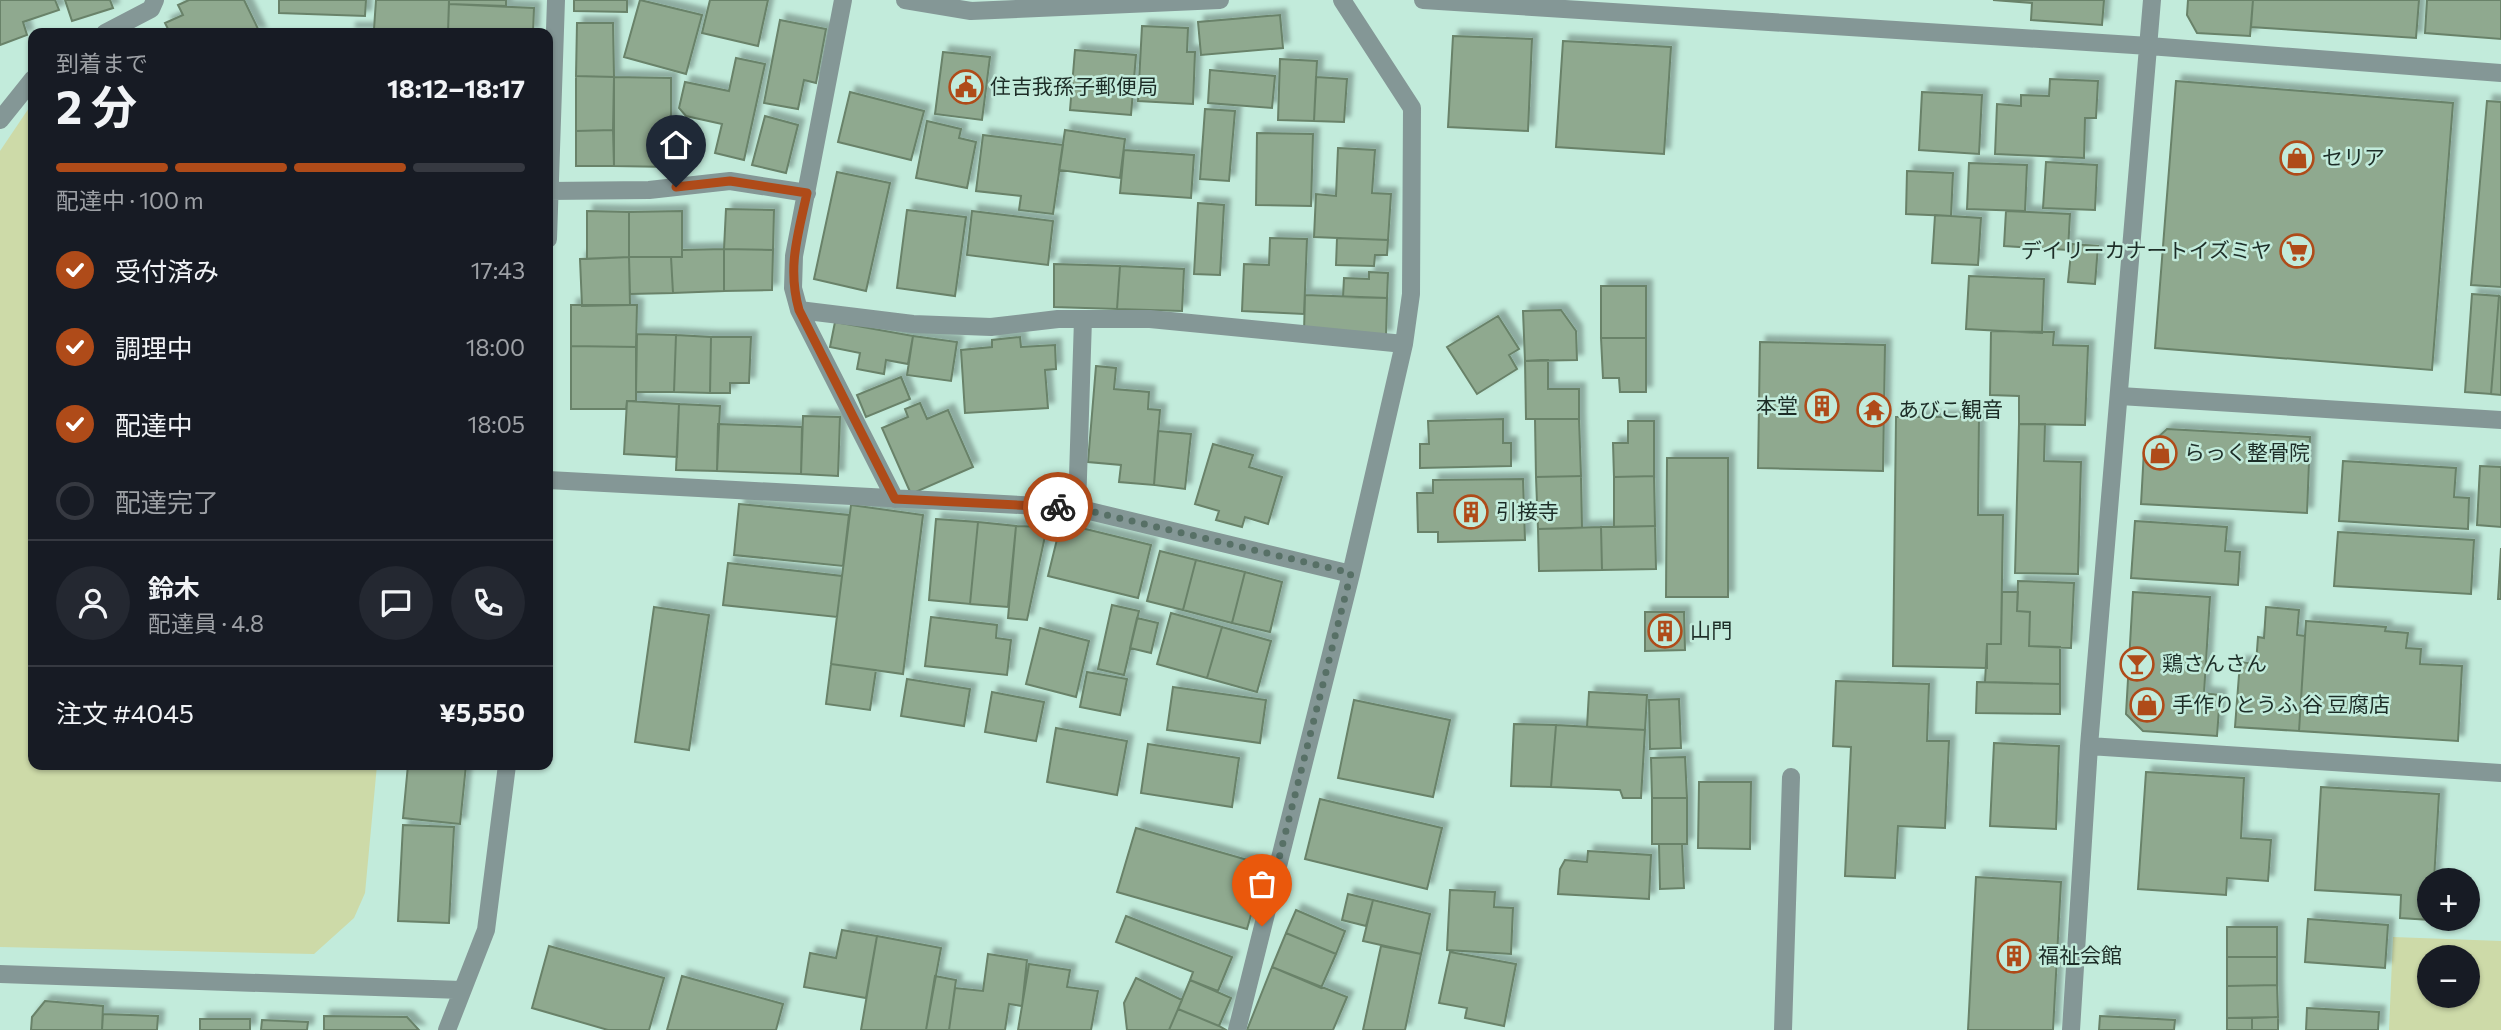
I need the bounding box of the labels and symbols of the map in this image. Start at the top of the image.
public building icon: 住吉我孫子郵便局 [947,68,985,106]
place label: 住吉我孫子郵便局 [990,73,1158,98]
pin [646,115,706,187]
shop icon: セリア [2278,139,2316,177]
place label: セリア [2322,144,2385,169]
supermarket icon: デイリーカナートイズミヤ [2278,232,2316,270]
place label: デイリーカナートイズミヤ [2021,237,2272,262]
building icon: 本堂 [1803,387,1841,425]
temple icon: あびこ観音 [1855,391,1893,429]
place label: 本堂 [1756,392,1798,417]
place label: あびこ観音 [1898,396,2003,421]
shop icon: らっく整骨院 [2141,434,2179,472]
place label: らっく整骨院 [2184,439,2310,464]
courier [1023,472,1093,542]
building icon: 引接寺 [1452,493,1490,531]
place label: 引接寺 [1496,498,1559,523]
building icon: 山門 [1646,612,1684,650]
place label: 山門 [1690,617,1732,642]
bar icon: 鶏さんさん [2118,645,2156,683]
place label: 鶏さんさん [2162,650,2267,675]
shop icon: 手作りとうふ 谷 豆腐店 [2128,686,2166,724]
place label: 手作りとうふ 谷 豆腐店 [2172,691,2390,716]
pin [1232,854,1292,926]
building icon: 福祉会館 [1995,937,2033,975]
place label: 福祉会館 [2038,942,2122,967]

